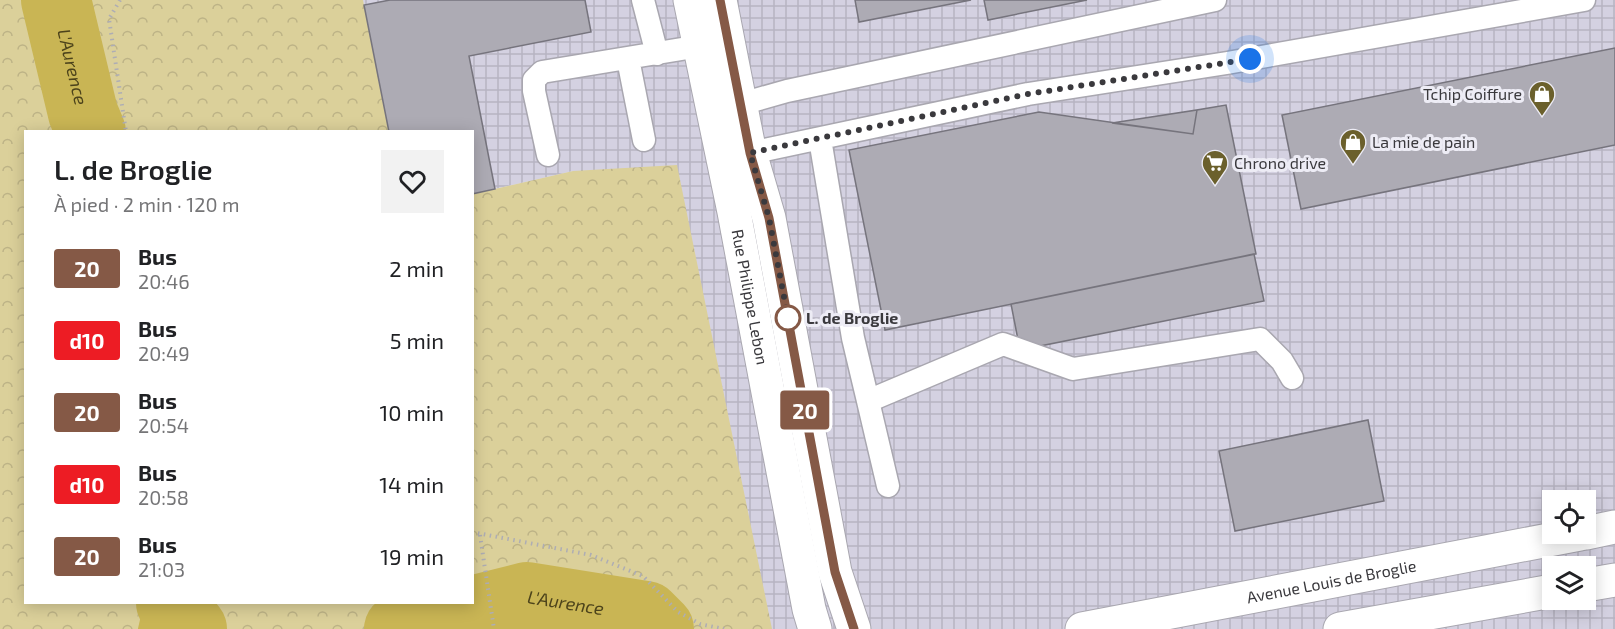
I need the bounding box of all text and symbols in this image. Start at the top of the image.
water label: L'Aurence [53,27,93,107]
your location [1235,44,1265,74]
shop icon: Tchip Coiffure [1527,79,1557,117]
place label: Tchip Coiffure [1423,84,1522,103]
shop icon: La mie de pain [1338,127,1368,165]
place label: La mie de pain [1372,132,1475,151]
supermarket icon: Chrono drive [1200,148,1230,186]
button: heart [381,150,444,213]
text: L. de Broglie [54,152,213,186]
place label: Chrono drive [1234,153,1326,172]
text: À pied · 2 min · 120 m [54,192,240,216]
street label: Rue Philippe Lebon [728,227,773,366]
text: Bus [138,243,177,269]
text: 2 min [389,255,444,281]
text: 20 [74,256,100,281]
text: 20:46 [138,269,190,293]
marker: L. de Broglie [775,305,801,331]
place label: L. de Broglie [806,308,898,327]
text: Bus [138,315,177,341]
text: 5 min [390,327,444,353]
text: d10 [70,328,104,353]
text: 20:49 [138,341,190,365]
text: Bus [138,387,177,413]
line badge: 20 [778,390,832,430]
text: 20 [792,398,818,423]
text: 10 min [380,399,444,425]
text: 20 [74,400,100,425]
text: 20:54 [138,413,189,437]
text: Bus [138,459,177,485]
text: 14 min [379,471,444,497]
text: d10 [70,472,104,497]
text: 20:58 [138,485,189,509]
map controls [1542,490,1596,610]
button: locate [1542,490,1596,544]
text: Bus [138,531,177,557]
text: 19 min [380,543,444,569]
text: 20 [74,544,100,569]
street label: Avenue Louis de Broglie [1245,555,1418,606]
button: layers [1542,556,1596,610]
text: 21:03 [138,557,185,581]
water label: L'Aurence [526,585,606,619]

